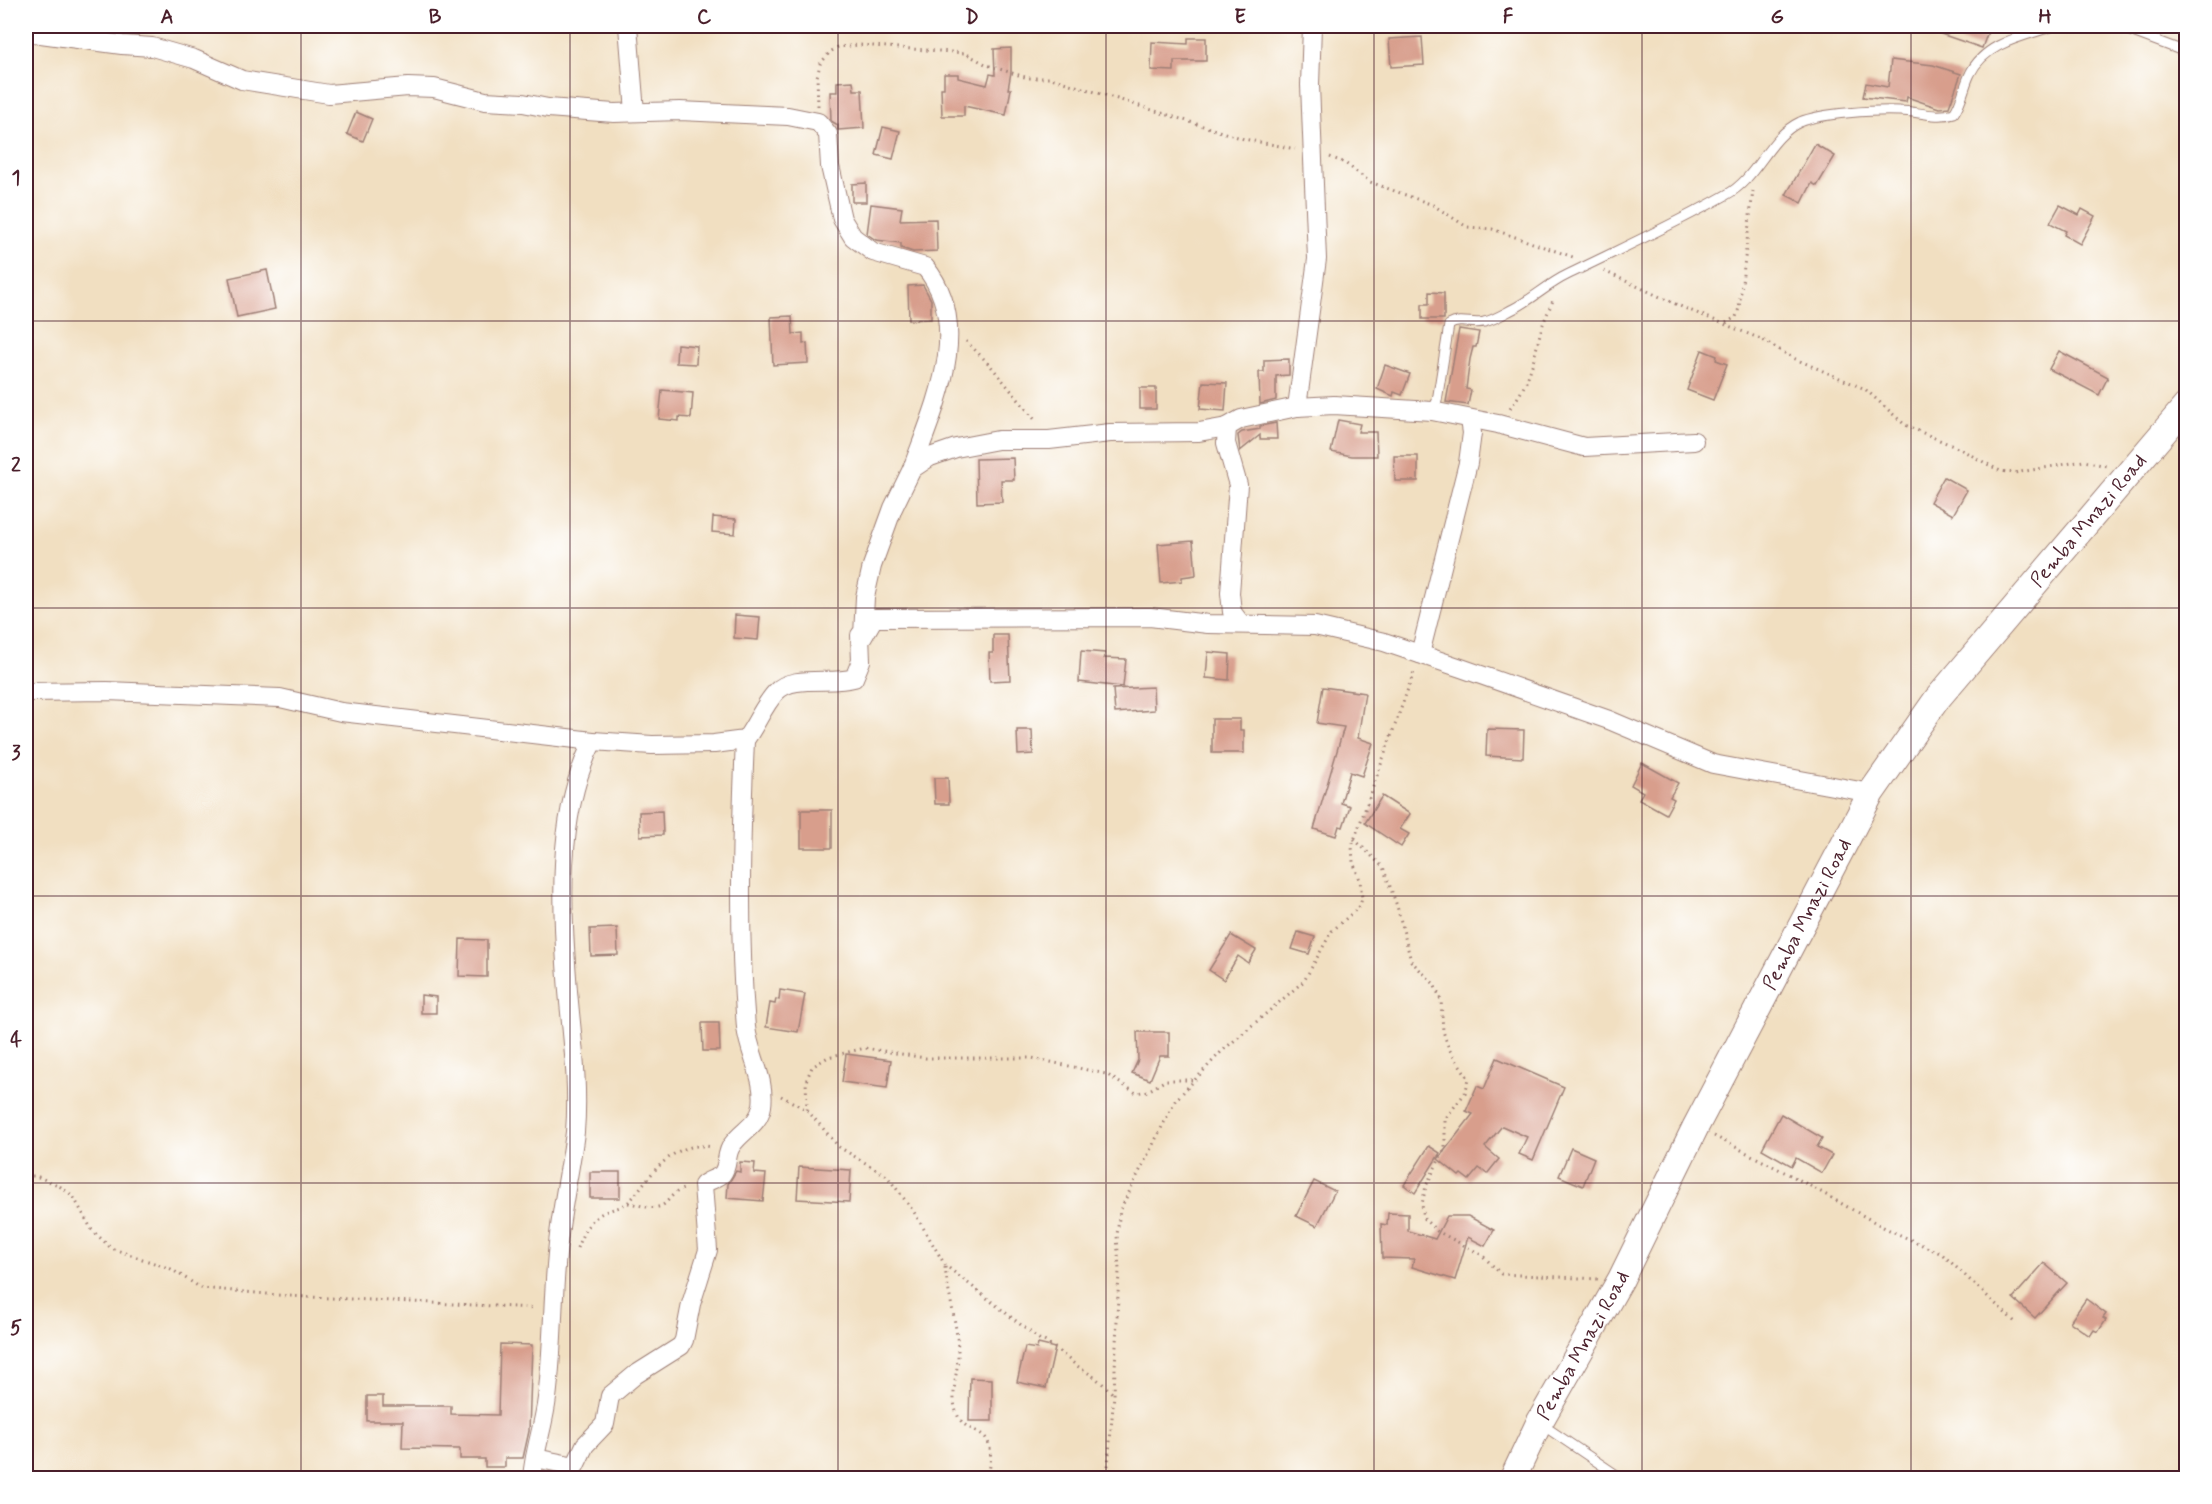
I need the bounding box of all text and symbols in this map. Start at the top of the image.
text: A [160,4,174,31]
text: B [429,4,442,31]
text: C [697,4,712,31]
text: D [965,4,979,31]
text: E [1234,4,1246,31]
text: F [1503,4,1514,31]
text: G [1770,4,1784,31]
text: H [2038,4,2052,31]
text: 1 [12,165,20,192]
street label: Pemba Mnazi Road [2024,448,2153,593]
text: 2 [11,452,21,479]
text: 3 [11,740,21,767]
street label: Pemba Mnazi Road [1756,834,1858,995]
text: 4 [10,1027,22,1054]
street label: Pemba Mnazi Road [1530,1267,1636,1425]
text: 5 [10,1315,22,1342]

